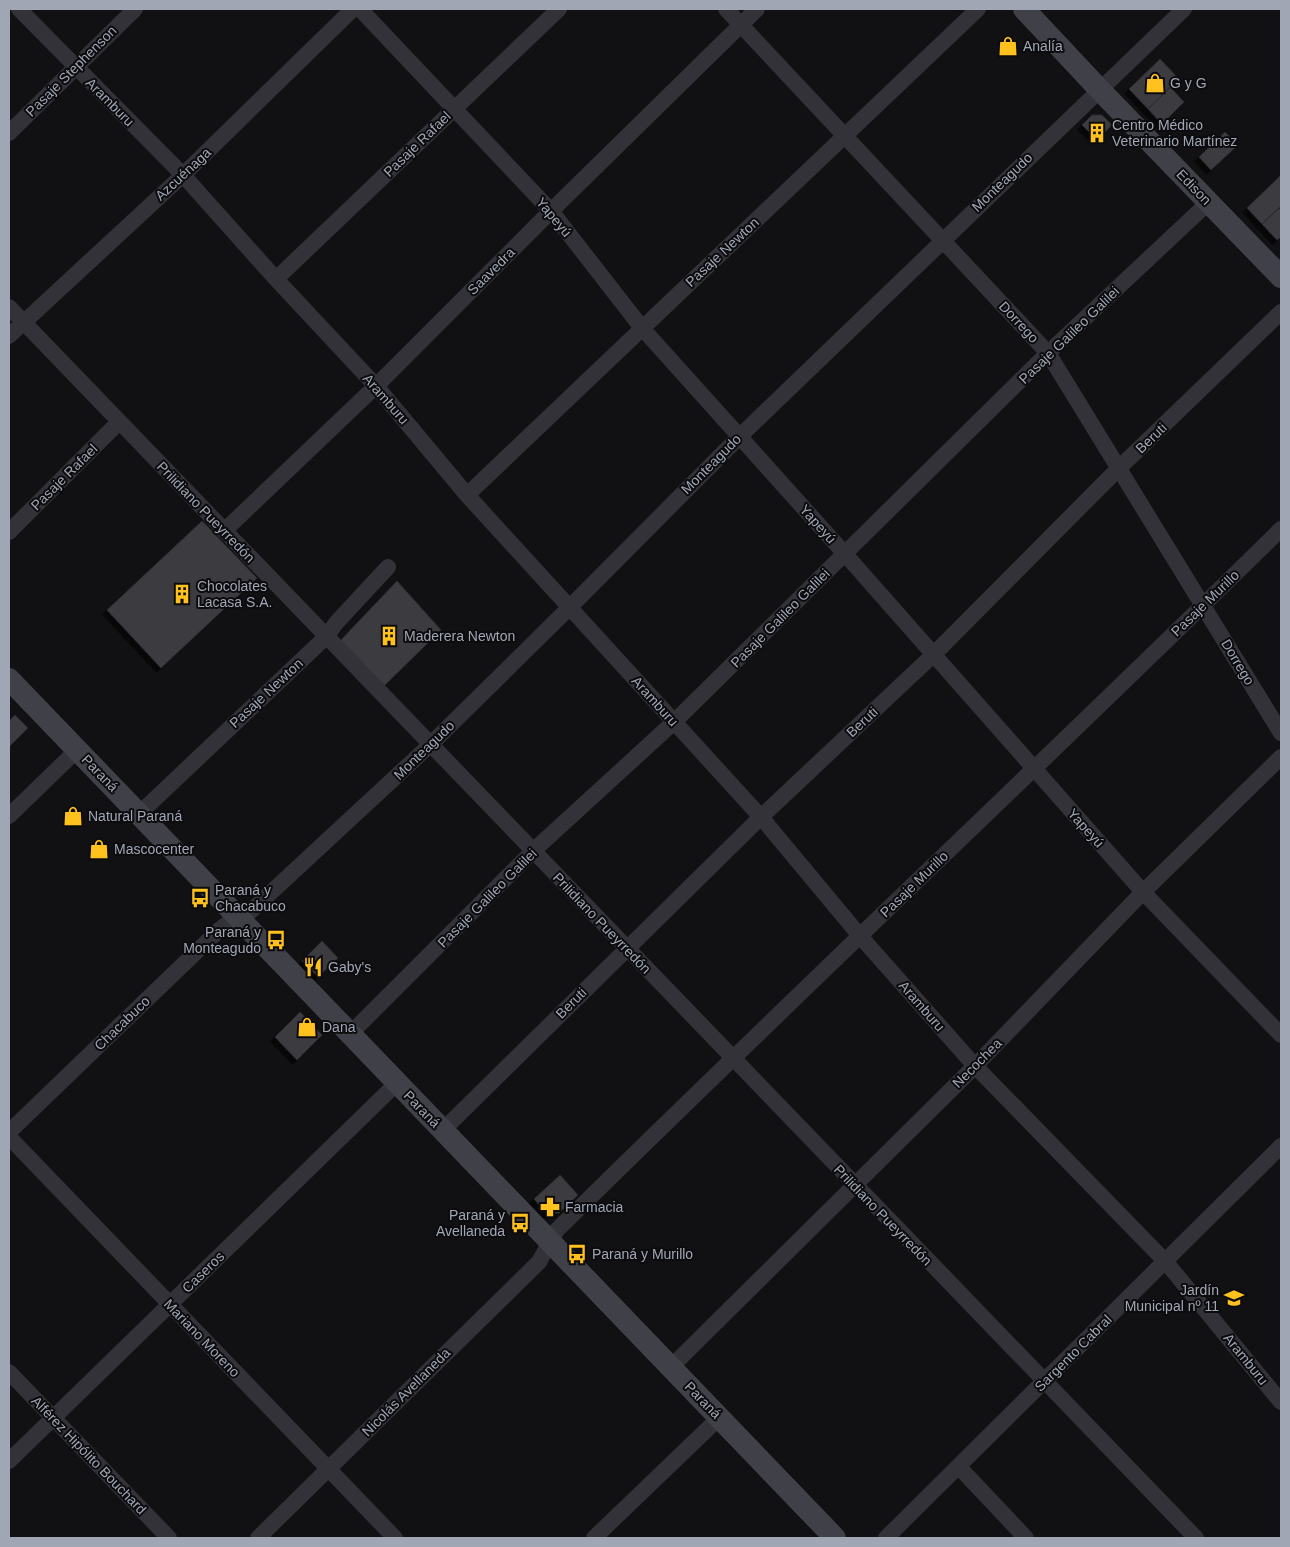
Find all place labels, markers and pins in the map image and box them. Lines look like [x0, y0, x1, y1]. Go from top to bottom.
shop icon: Analía [997, 35, 1019, 57]
place label: Analía [1023, 38, 1063, 54]
shop icon: G y G [1144, 72, 1166, 94]
place label: G y G [1170, 75, 1207, 91]
place label: Centro Médico Veterinario Martínez [1112, 117, 1237, 149]
building icon: Centro Médico Veterinario Martínez [1086, 122, 1108, 144]
place label: Chocolates Lacasa S.A. [197, 578, 273, 610]
building icon: Chocolates Lacasa S.A. [171, 583, 193, 605]
building icon: Maderera Newton [378, 625, 400, 647]
place label: Maderera Newton [404, 628, 515, 644]
shop icon: Natural Paraná [62, 805, 84, 827]
place label: Natural Paraná [88, 808, 182, 824]
shop icon: Mascocenter [88, 838, 110, 860]
place label: Mascocenter [114, 841, 194, 857]
place label: Paraná y Chacabuco [215, 882, 286, 914]
bus stop icon: Paraná y Chacabuco [189, 887, 211, 909]
place label: Paraná y Monteagudo [183, 924, 261, 956]
bus stop icon: Paraná y Monteagudo [265, 929, 287, 951]
restaurant icon: Gaby's [302, 956, 324, 978]
place label: Gaby's [328, 959, 371, 975]
shop icon: Dana [296, 1016, 318, 1038]
place label: Dana [322, 1019, 356, 1035]
pharmacy icon: Farmacia [539, 1196, 561, 1218]
place label: Farmacia [565, 1199, 624, 1215]
place label: Paraná y Avellaneda [436, 1207, 505, 1239]
bus stop icon: Paraná y Avellaneda [509, 1212, 531, 1234]
bus stop icon: Paraná y Murillo [566, 1243, 588, 1265]
place label: Paraná y Murillo [592, 1246, 693, 1262]
place label: Jardín Municipal nº 11 [1125, 1282, 1219, 1314]
school or university icon: Jardín Municipal nº 11 [1223, 1287, 1245, 1309]

